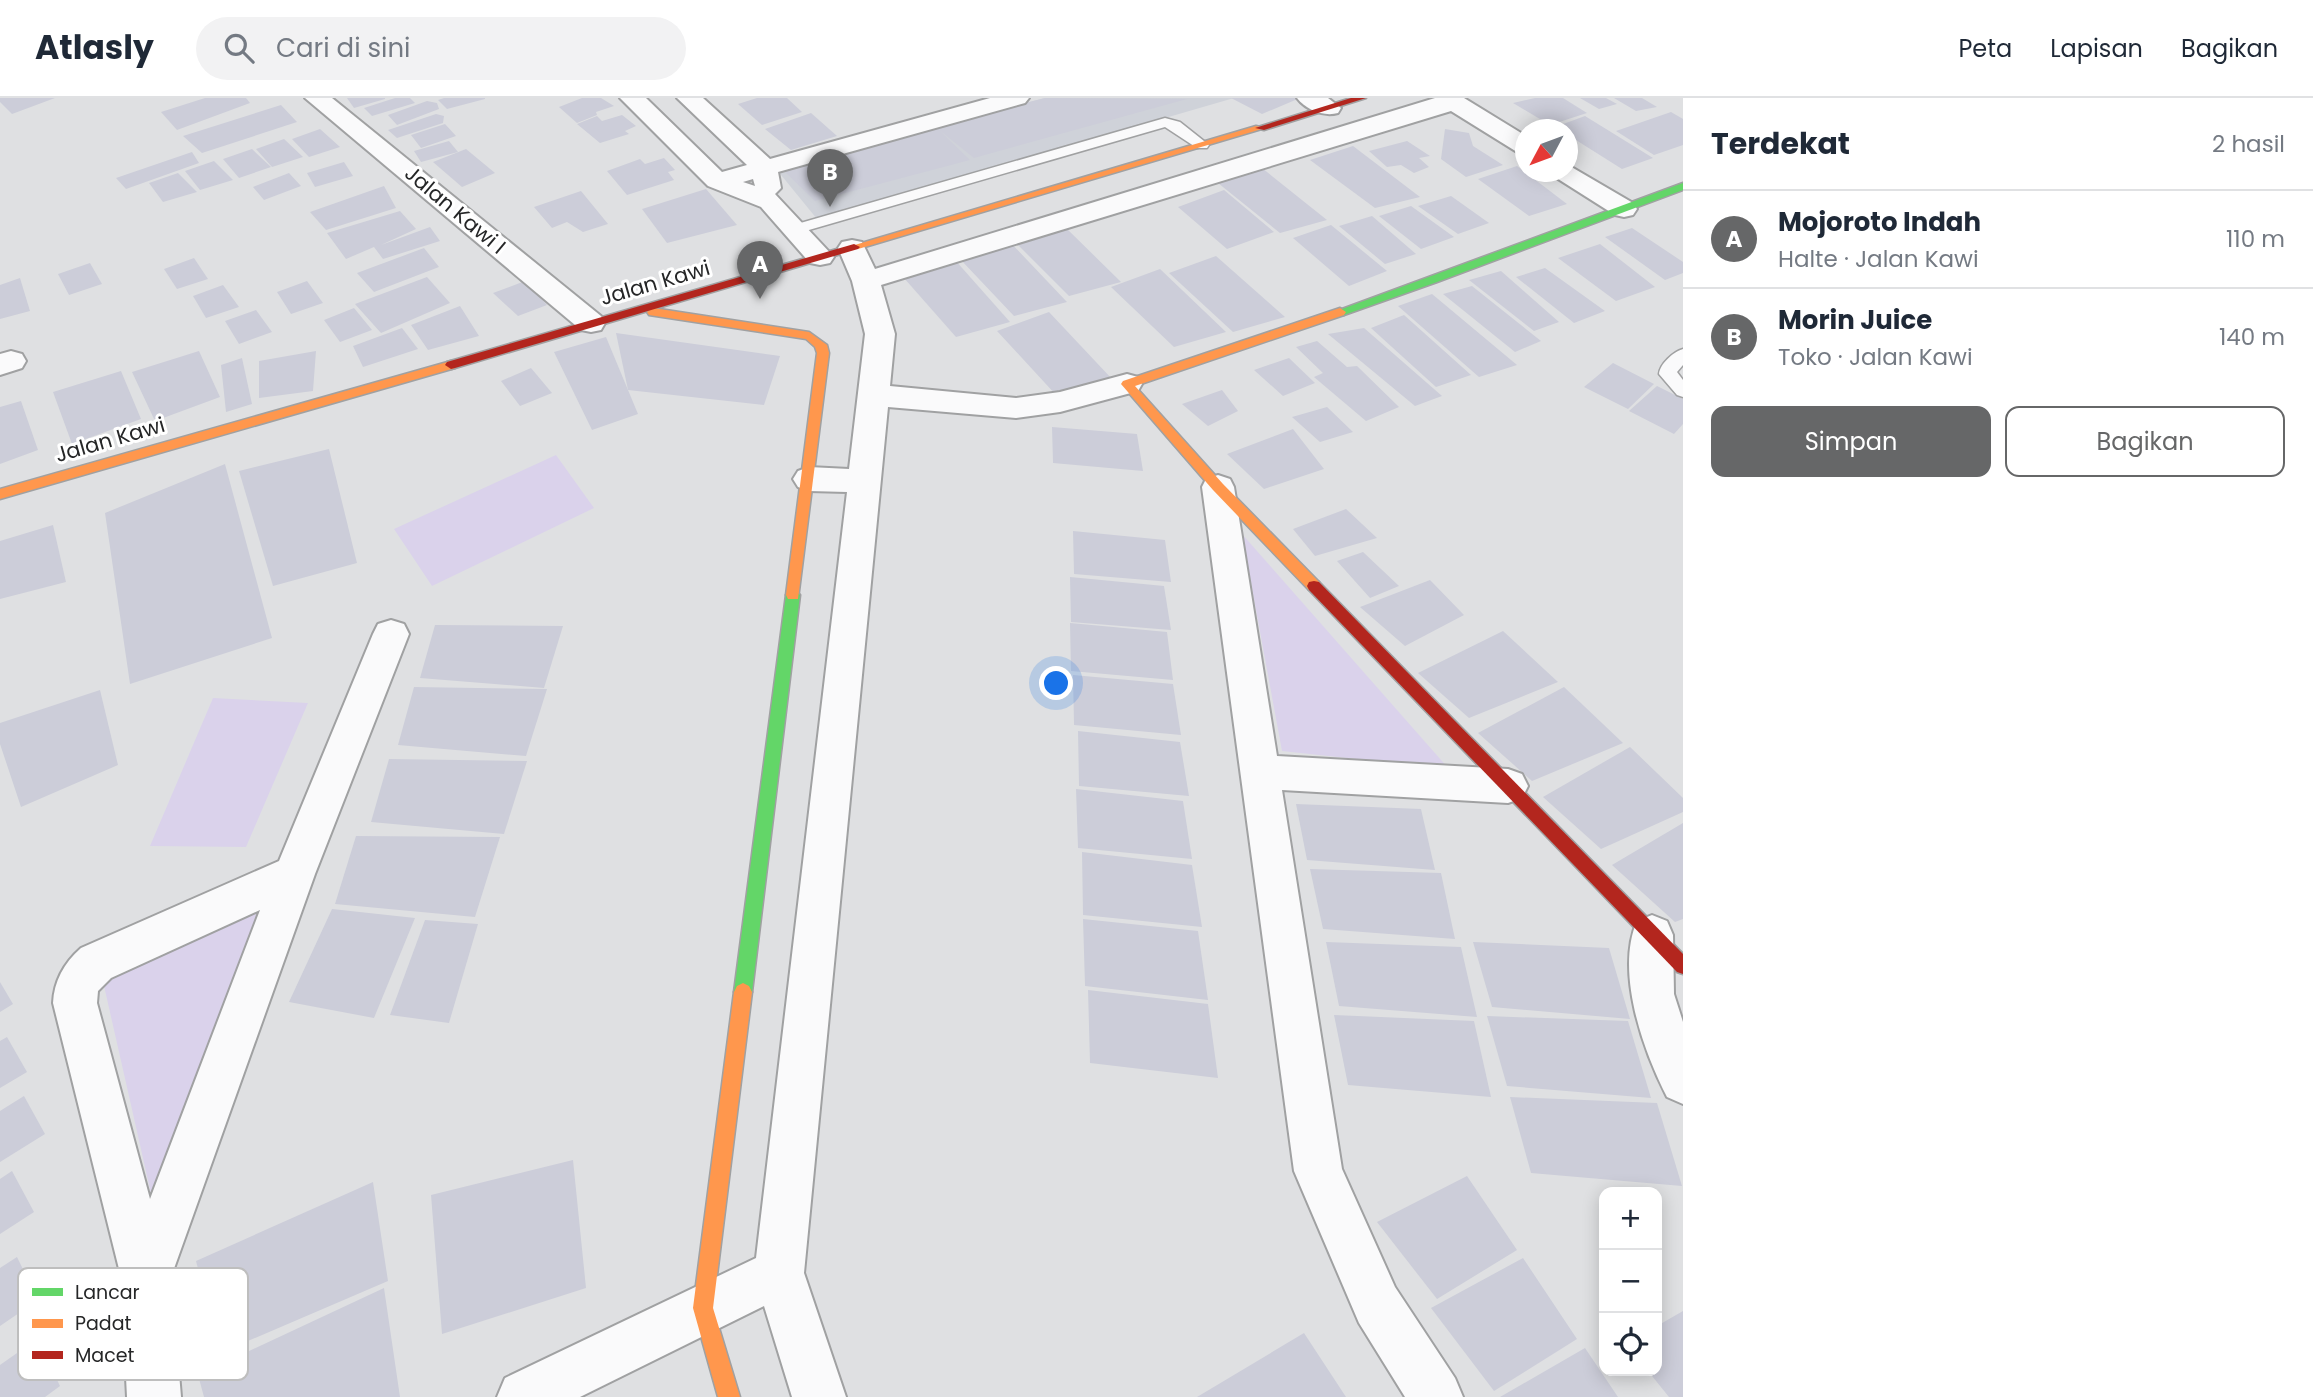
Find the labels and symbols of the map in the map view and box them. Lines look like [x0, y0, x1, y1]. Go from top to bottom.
north arrow [1515, 119, 1578, 182]
pin: B [807, 149, 853, 207]
street label: Jalan Kawi I [399, 159, 512, 260]
pin: A [737, 241, 783, 299]
street label: Jalan Kawi [597, 253, 713, 312]
street label: Jalan Kawi [52, 410, 168, 469]
your location [1039, 666, 1073, 700]
legend [18, 1268, 248, 1380]
text: Lancar [75, 1279, 140, 1306]
text: Padat [75, 1310, 132, 1337]
text: Macet [75, 1342, 135, 1369]

